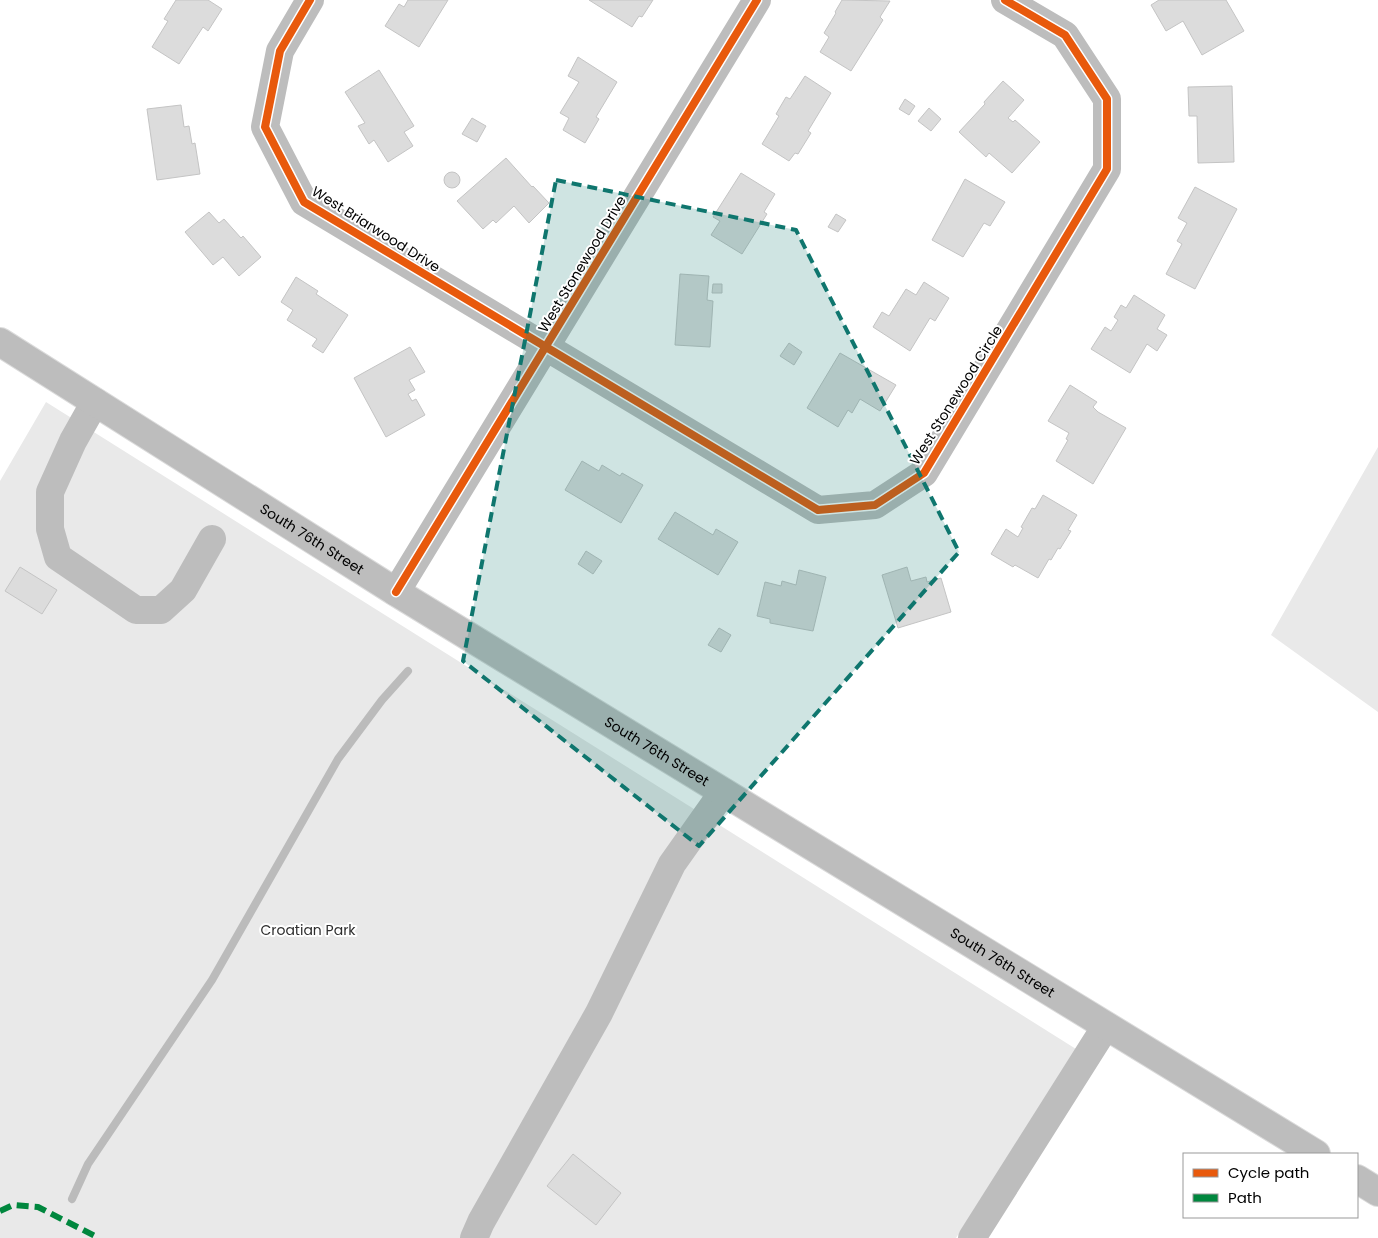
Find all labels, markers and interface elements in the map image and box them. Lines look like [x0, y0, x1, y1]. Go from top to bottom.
street label: West Briarwood Drive [308, 181, 444, 277]
street label: West Stonewood Drive [533, 192, 631, 336]
street label: West Stonewood Circle [905, 321, 1007, 469]
street label: South 76th Street [256, 499, 368, 579]
street label: South 76th Street [601, 712, 713, 791]
park label: Croatian Park [260, 920, 356, 940]
street label: South 76th Street [946, 923, 1059, 1002]
legend [1183, 1153, 1358, 1218]
text: Cycle path [1228, 1162, 1309, 1183]
text: Path [1228, 1187, 1262, 1208]

